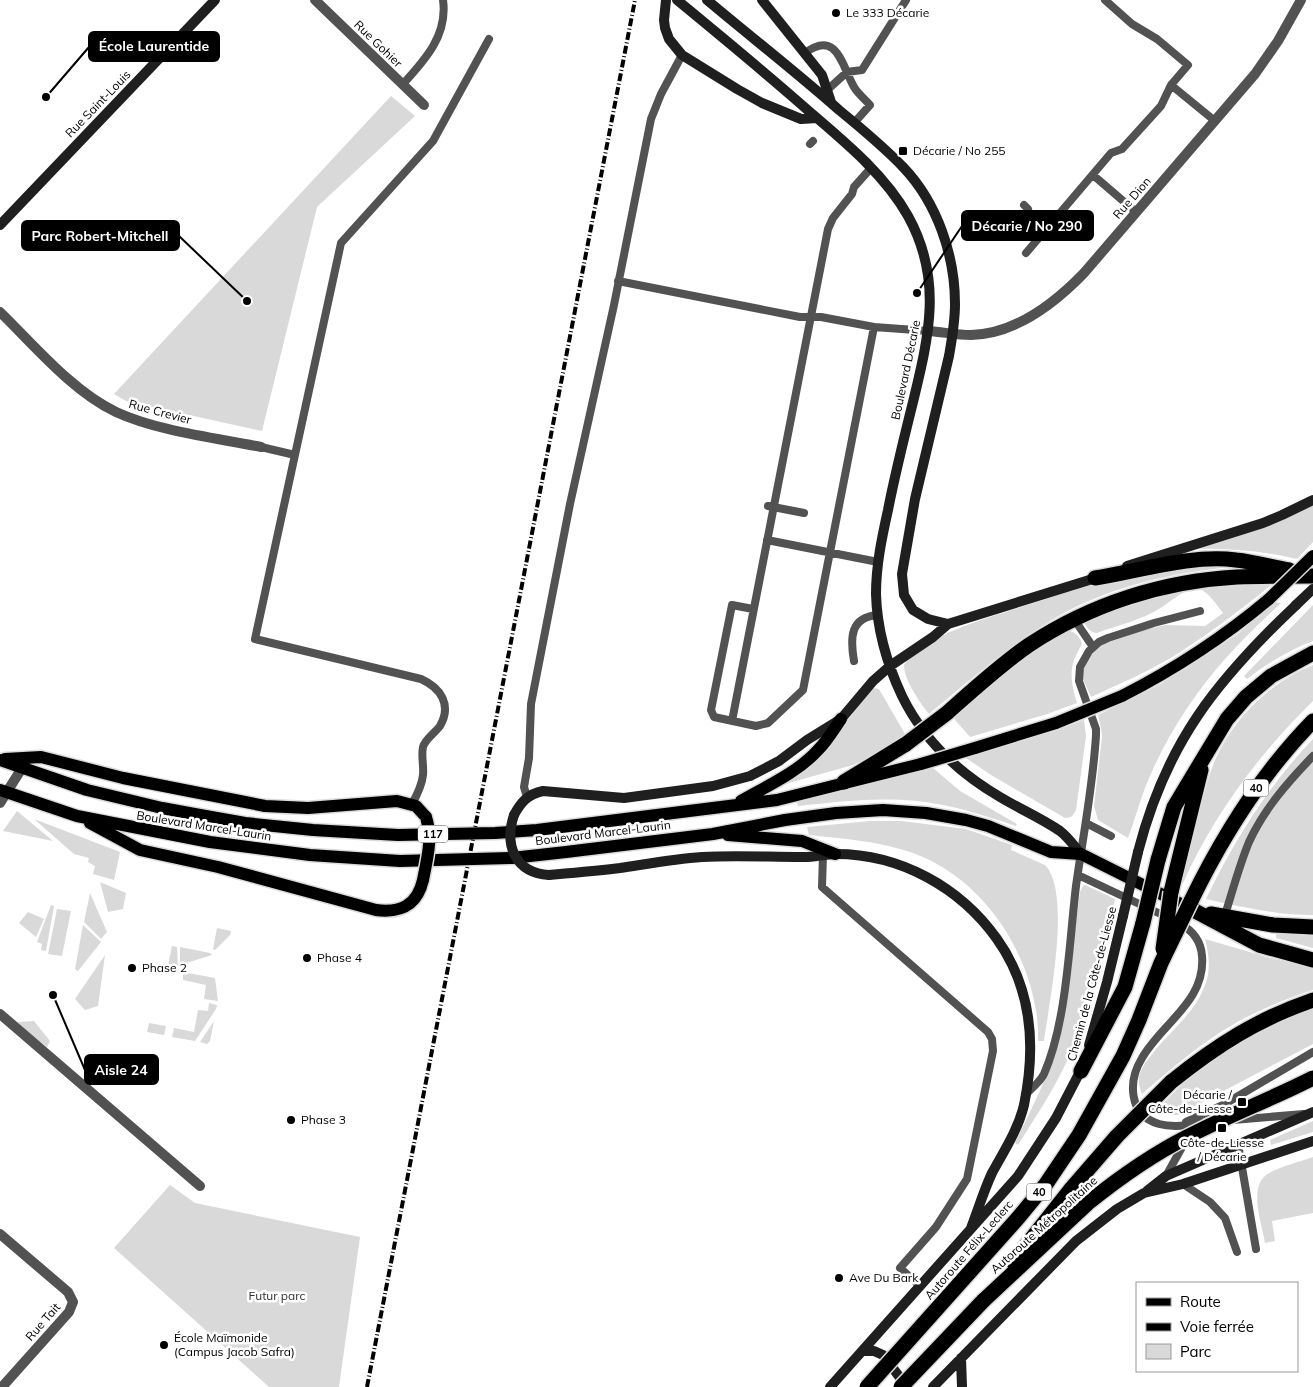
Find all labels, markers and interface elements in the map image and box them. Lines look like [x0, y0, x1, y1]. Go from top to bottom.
place label: Le 333 Décarie [846, 5, 929, 20]
marker: Le 333 Décarie [830, 7, 842, 19]
street label: Rue Gohier [351, 17, 406, 71]
callout: École Laurentide [89, 32, 219, 61]
text: École Laurentide [99, 37, 209, 55]
street label: Rue Saint-Louis [62, 67, 134, 140]
place label: Décarie / No 255 [913, 143, 1006, 158]
marker: Décarie / No 255 [897, 145, 909, 157]
street label: Rue Dion [1109, 174, 1154, 222]
callout: Décarie / No 290 [962, 211, 1093, 240]
text: Décarie / No 290 [972, 217, 1082, 235]
callout: Parc Robert-Mitchell [22, 221, 179, 250]
text: Parc Robert-Mitchell [31, 227, 169, 245]
street label: Boulevard Décarie [888, 319, 923, 421]
street label: Rue Crevier [127, 396, 194, 427]
road number: 40 [1244, 780, 1268, 796]
street label: Boulevard Marcel-Laurin [136, 807, 273, 844]
street label: Boulevard Marcel-Laurin [534, 817, 672, 848]
road number: 117 [418, 826, 448, 842]
street label: Chemin de la Côte-de-Liesse [1064, 905, 1119, 1063]
place label: Phase 4 [317, 950, 362, 965]
marker: Phase 4 [301, 952, 313, 964]
place label: Phase 2 [142, 960, 187, 975]
marker: Phase 2 [126, 962, 138, 974]
callout: Aisle 24 [85, 1055, 158, 1084]
text: Aisle 24 [94, 1061, 148, 1079]
place label: Décarie / Côte-de-Liesse [1148, 1087, 1233, 1116]
marker: Décarie / Côte-de-Liesse [1236, 1096, 1248, 1108]
place label: Phase 3 [301, 1112, 346, 1127]
marker: Phase 3 [285, 1114, 297, 1126]
marker: Côte-de-Liesse / Décarie [1216, 1122, 1228, 1134]
place label: Côte-de-Liesse / Décarie [1180, 1135, 1264, 1164]
street label: Autoroute Métropolitaine [987, 1173, 1100, 1276]
road number: 40 [1026, 1184, 1052, 1200]
street label: Autoroute Félix-Leclerc [921, 1197, 1016, 1303]
place label: Ave Du Bark [849, 1270, 919, 1285]
marker: Ave Du Bark [833, 1272, 845, 1284]
legend [1136, 1282, 1298, 1372]
park label: Futur parc [249, 1288, 305, 1303]
text: Route [1180, 1292, 1221, 1311]
street label: Rue Tait [22, 1300, 63, 1344]
text: Voie ferrée [1180, 1317, 1254, 1336]
place label: École Maïmonide (Campus Jacob Safra) [174, 1330, 295, 1359]
marker: École Maïmonide (Campus Jacob Safra) [158, 1339, 170, 1351]
text: Parc [1180, 1342, 1211, 1361]

